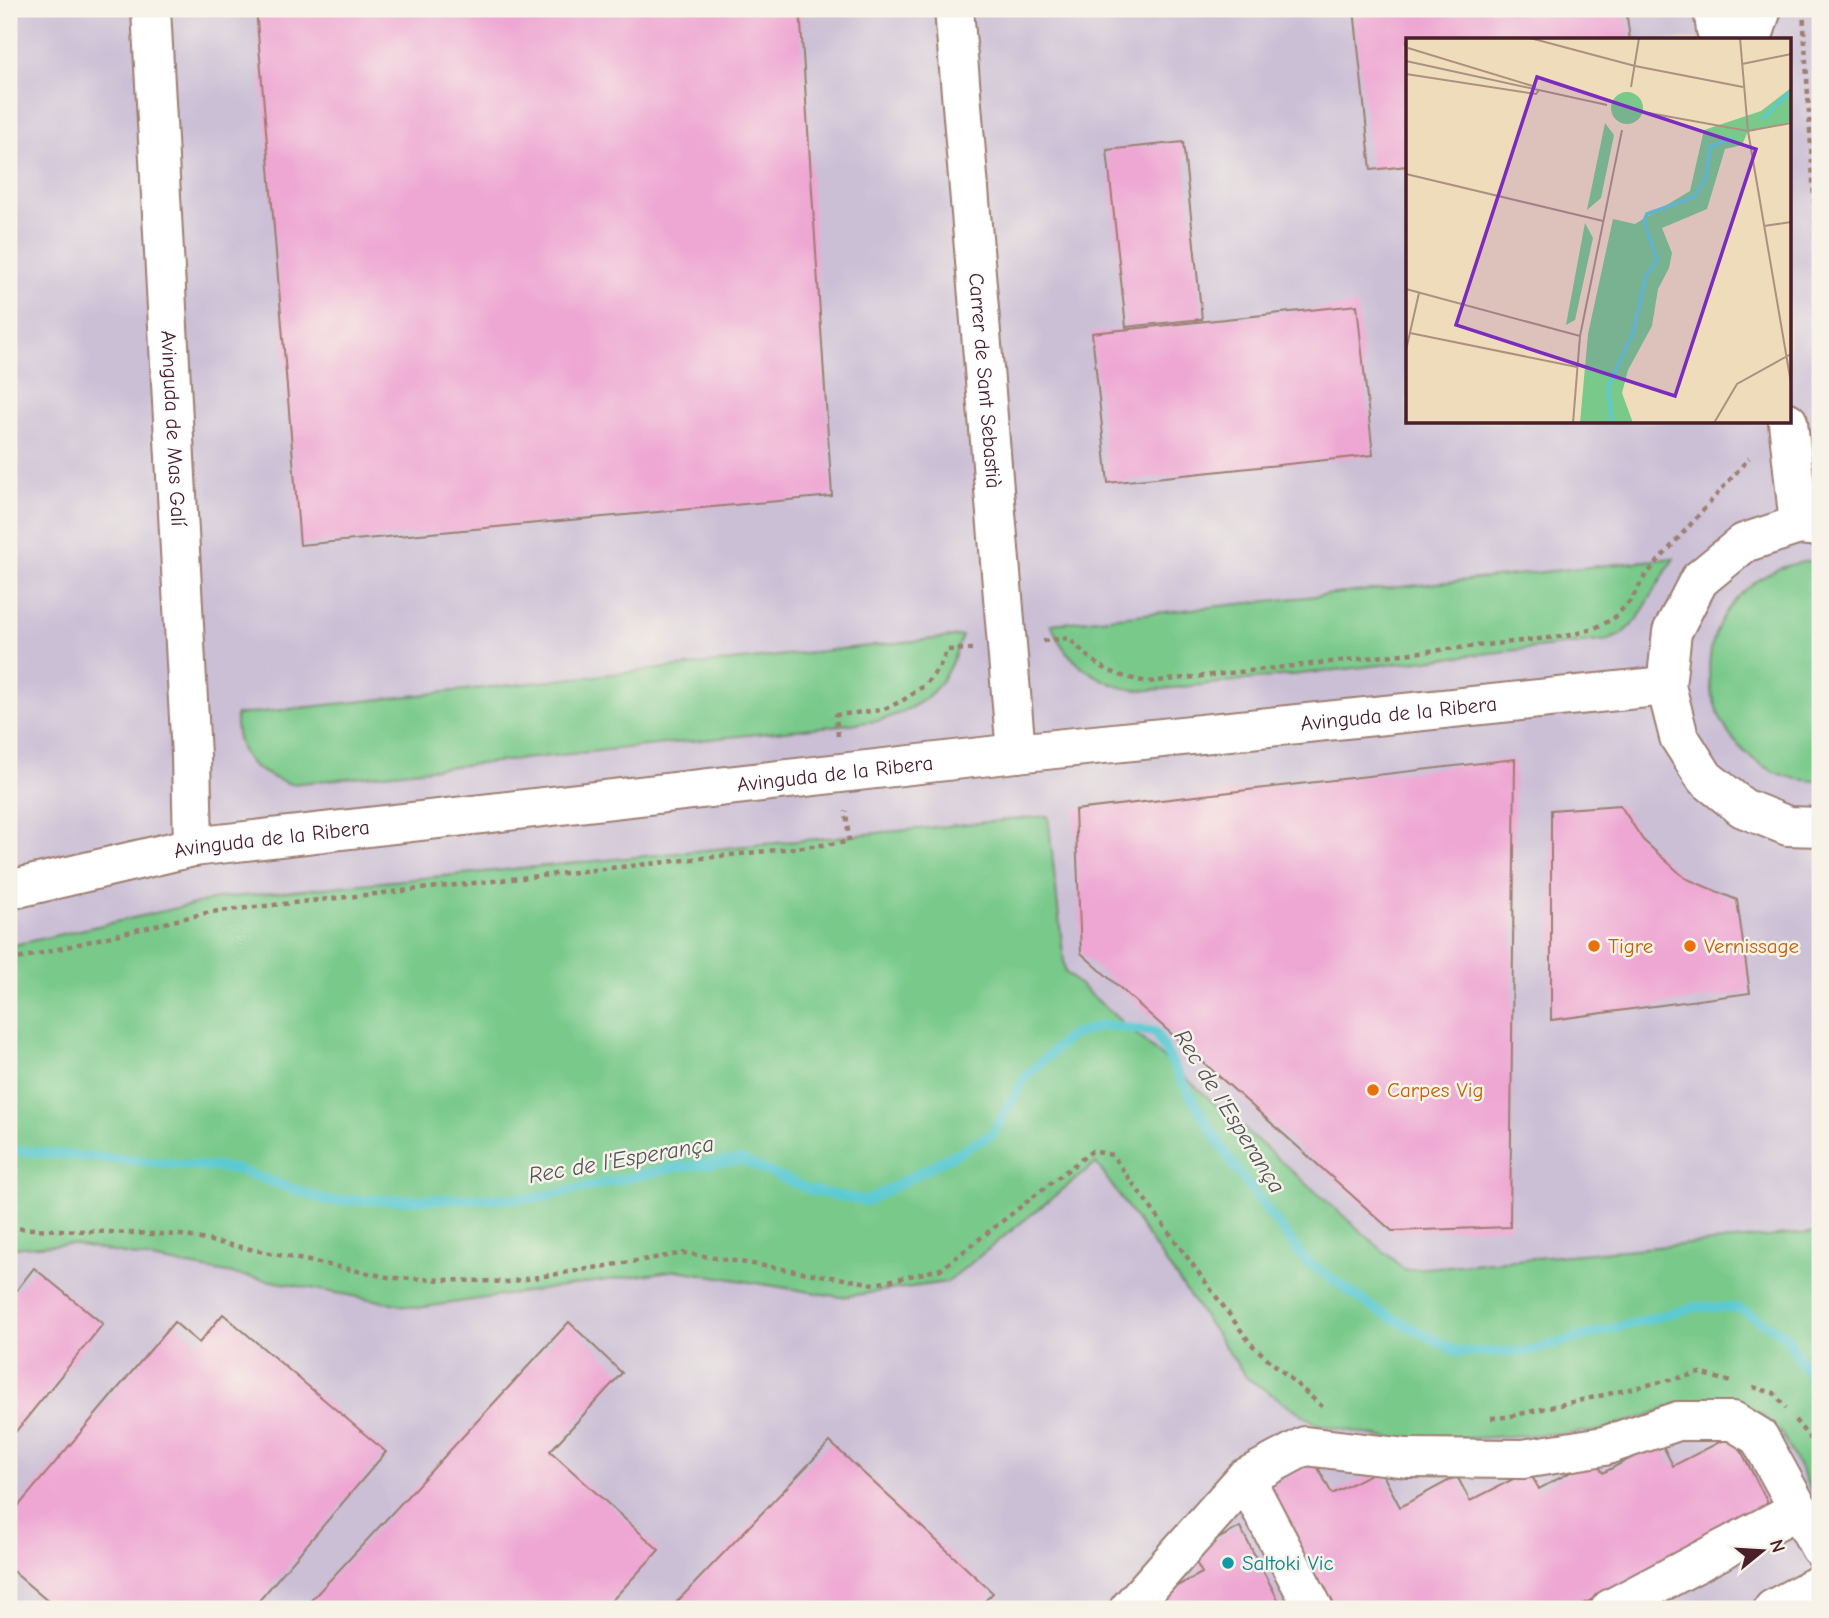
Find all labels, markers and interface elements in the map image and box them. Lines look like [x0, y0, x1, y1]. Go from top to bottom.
inset map [1406, 38, 1790, 424]
street label: Carrer de Sant Sebastià [964, 272, 1006, 489]
street label: Avinguda de Mas Galí [156, 330, 191, 527]
street label: Avinguda de la Ribera [1299, 692, 1498, 736]
street label: Avinguda de la Ribera [735, 751, 934, 797]
street label: Avinguda de la Ribera [171, 815, 371, 863]
place label: Tigre [1608, 934, 1653, 958]
place label: Vernissage [1704, 934, 1799, 958]
marker: Tigre [1586, 938, 1602, 954]
marker: Vernissage [1682, 938, 1698, 954]
water label: Rec de l'Esperança [1168, 1024, 1291, 1198]
place label: Carpes Vig [1387, 1078, 1484, 1102]
marker: Carpes Vig [1365, 1082, 1381, 1098]
water label: Rec de l'Esperança [526, 1130, 716, 1189]
north arrow [1728, 1516, 1798, 1586]
text: N [1765, 1537, 1790, 1555]
place label: Saltoki Vic [1242, 1551, 1334, 1575]
marker: Saltoki Vic [1220, 1555, 1236, 1571]

